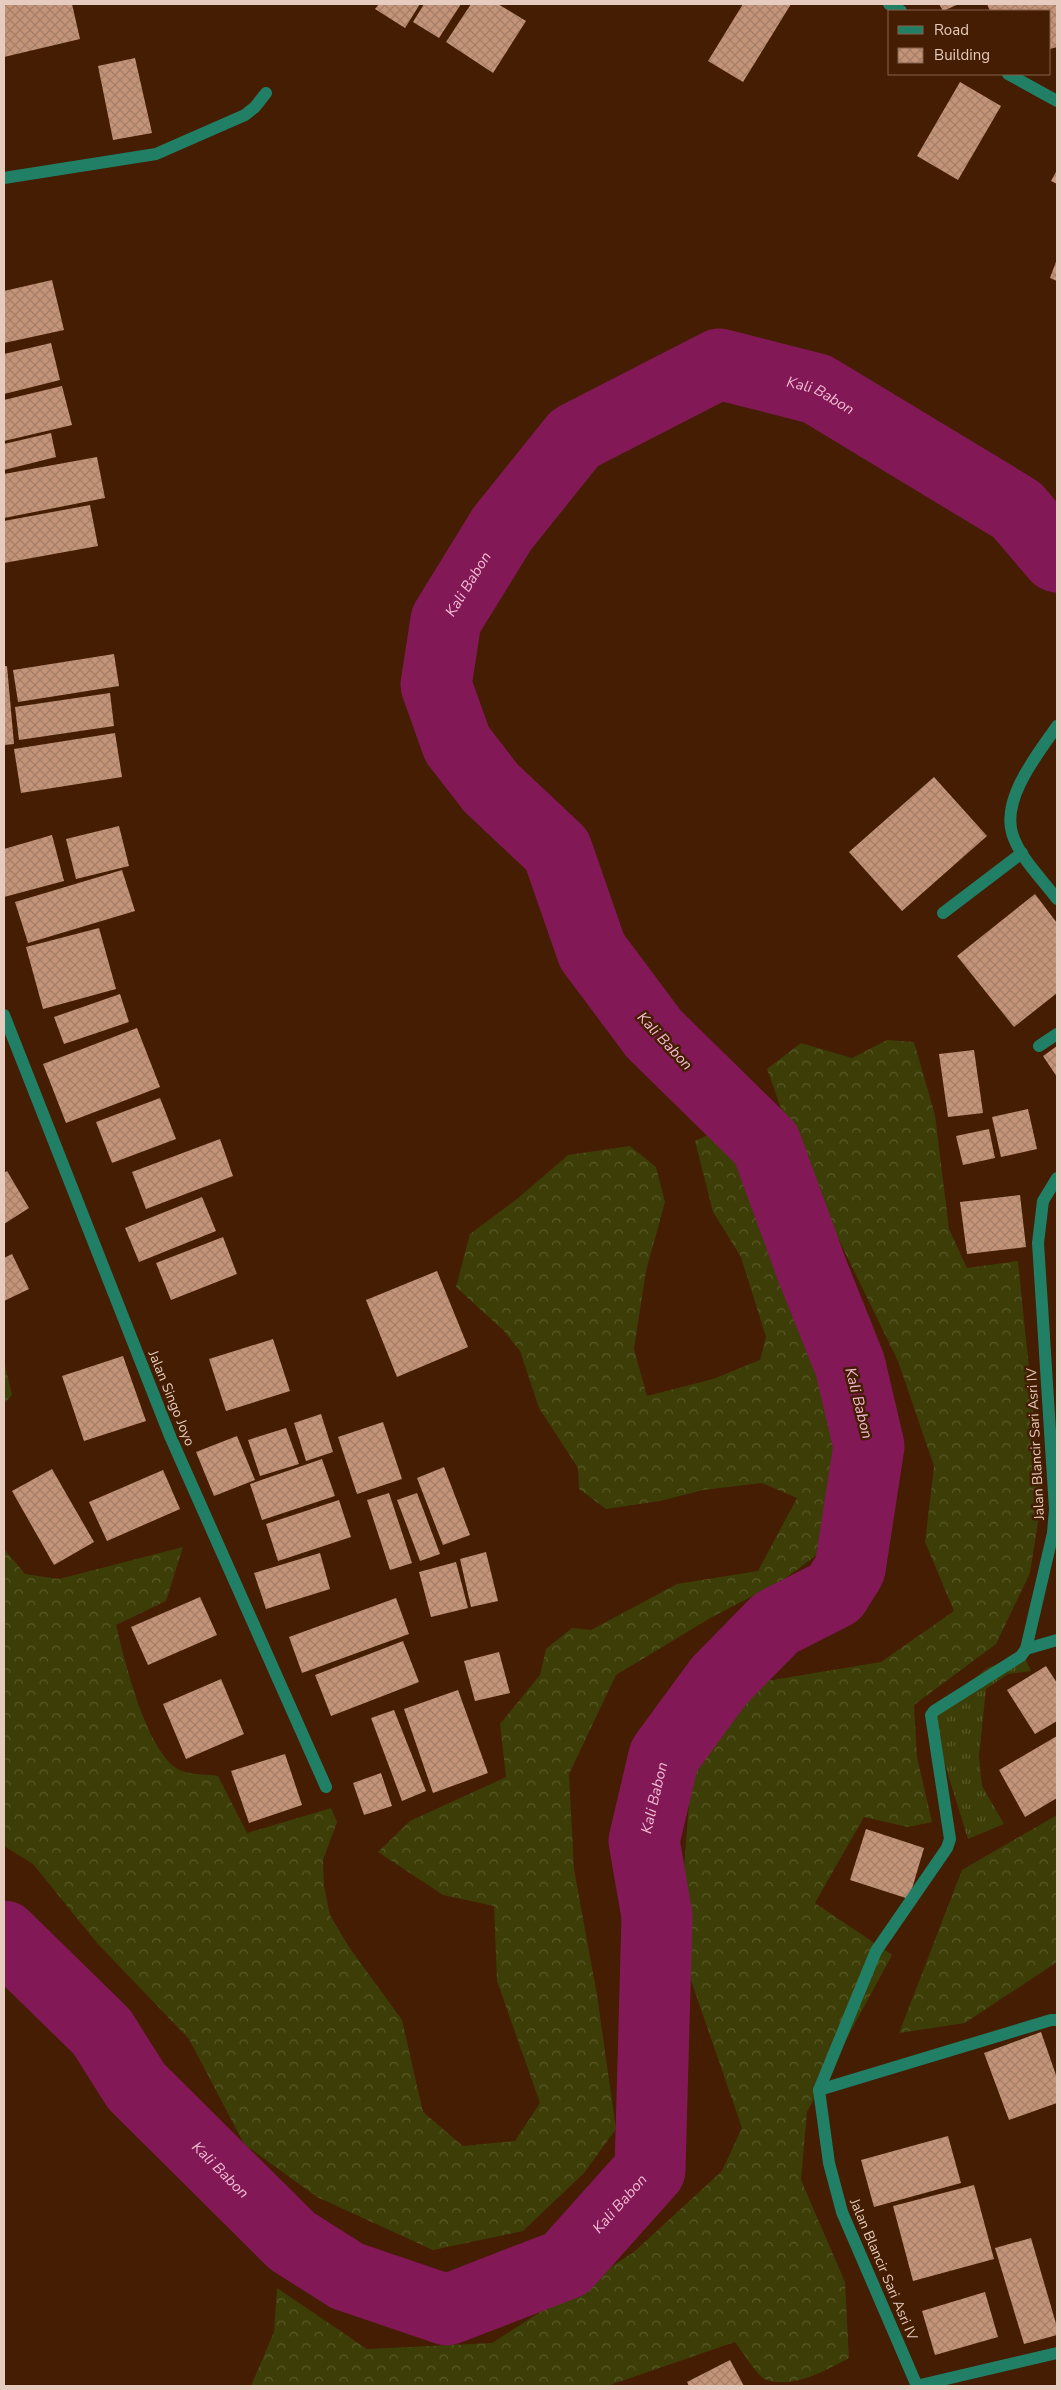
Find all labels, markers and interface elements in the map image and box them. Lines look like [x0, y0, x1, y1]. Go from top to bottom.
legend [888, 10, 1051, 75]
text: Road [934, 20, 969, 40]
text: Building [934, 45, 990, 65]
water label: Kali Babon [785, 372, 858, 419]
water label: Kali Babon [440, 548, 496, 620]
water label: Kali Babon [633, 1008, 697, 1074]
street label: Jalan Singo Joyo [143, 1347, 199, 1449]
water label: Kali Babon [840, 1365, 878, 1441]
street label: Jalan Blancir Sari Asri IV [1022, 1367, 1049, 1521]
water label: Kali Babon [636, 1760, 672, 1836]
water label: Kali Babon [188, 2137, 253, 2203]
water label: Kali Babon [588, 2170, 652, 2238]
street label: Jalan Blancir Sari Asri IV [845, 2195, 922, 2343]

